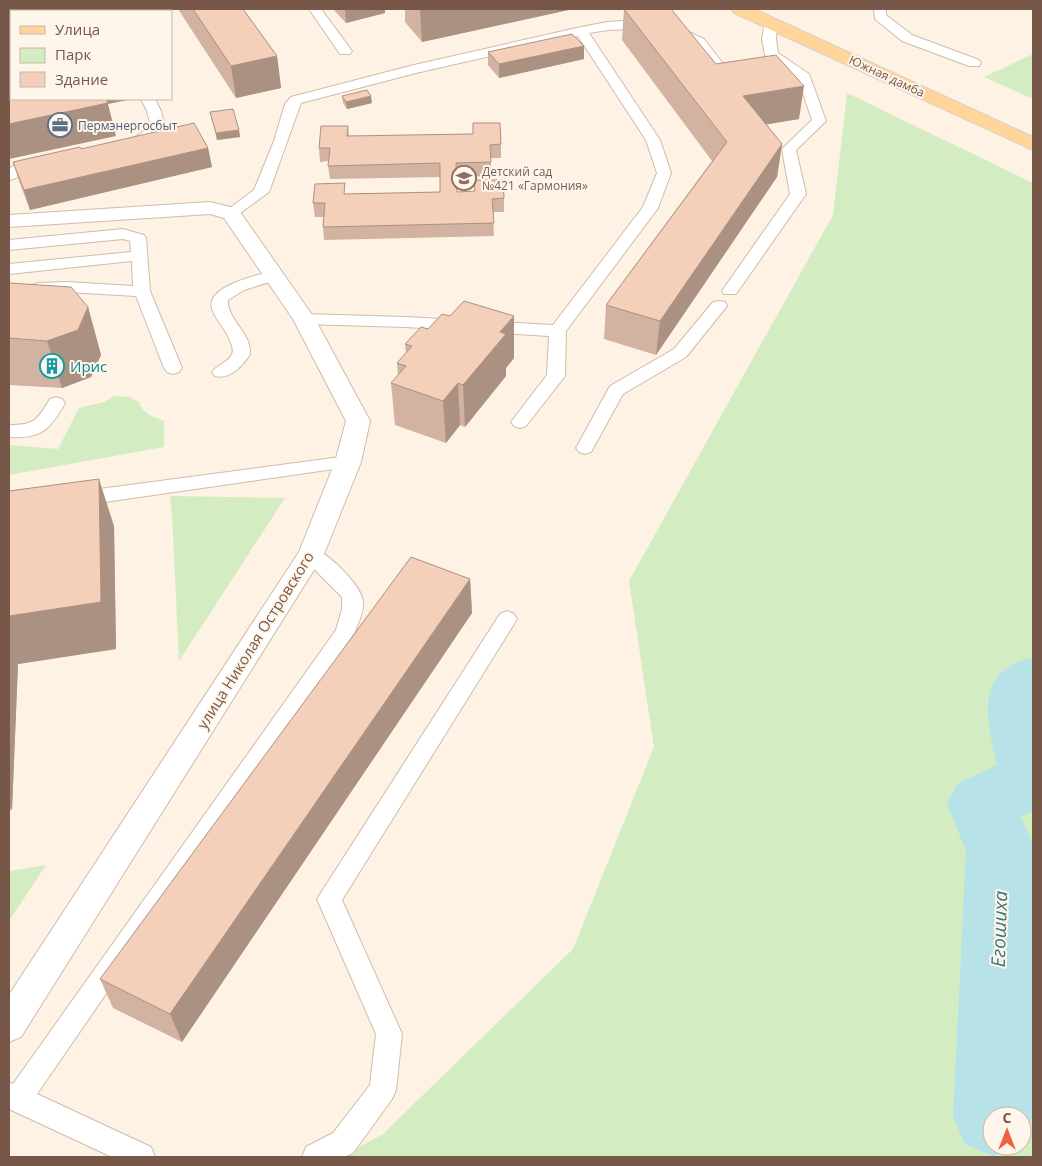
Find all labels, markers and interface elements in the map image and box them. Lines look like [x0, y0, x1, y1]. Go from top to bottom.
legend [10, 10, 172, 100]
text: Улица [55, 19, 100, 39]
text: Парк [55, 44, 91, 64]
street label: Южная дамба [846, 51, 928, 101]
text: Здание [55, 69, 108, 89]
office icon: Пермэнергосбыт [47, 112, 73, 138]
place label: Пермэнергосбыт [78, 117, 178, 134]
place label: Детский сад №421 «Гармония» [482, 163, 588, 194]
school or university icon: Детский сад №421 «Гармония» [451, 165, 477, 191]
building icon: Ирис [39, 353, 65, 379]
place label: Ирис [70, 356, 107, 376]
street label: улица Николая Островского [192, 547, 318, 733]
water label: Егошиха [985, 890, 1013, 968]
north arrow [982, 1106, 1032, 1156]
text: С [1003, 1108, 1012, 1127]

